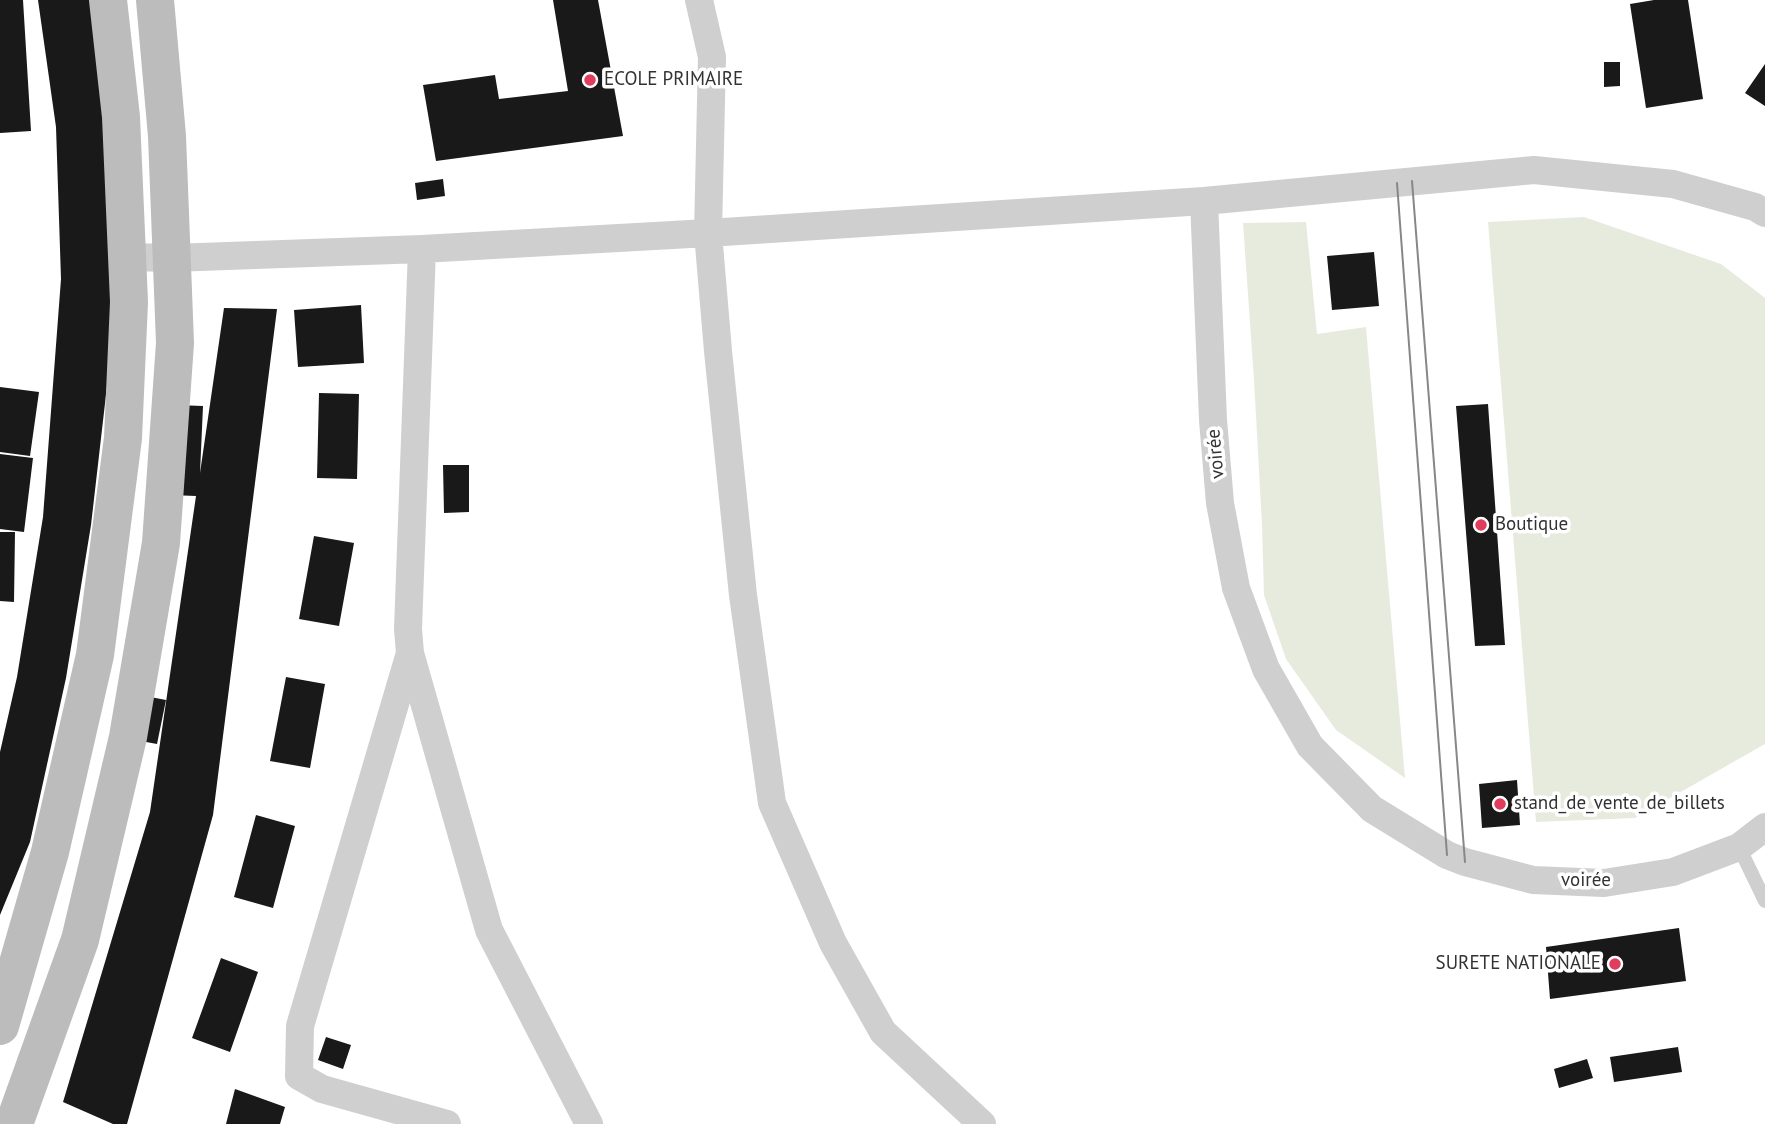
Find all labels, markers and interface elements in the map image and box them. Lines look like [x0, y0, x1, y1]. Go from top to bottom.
place label: ECOLE PRIMAIRE [604, 69, 743, 91]
marker: ECOLE PRIMAIRE [582, 72, 598, 88]
street label: voirée [1202, 428, 1230, 480]
place label: Boutique [1495, 514, 1568, 536]
marker: Boutique [1473, 517, 1489, 533]
place label: stand_de_vente_de_billets [1514, 793, 1725, 815]
marker: stand_de_vente_de_billets [1492, 796, 1508, 812]
street label: voirée [1561, 870, 1611, 892]
place label: SURETE NATIONALE [1436, 953, 1601, 975]
marker: SURETE NATIONALE [1607, 956, 1623, 972]

